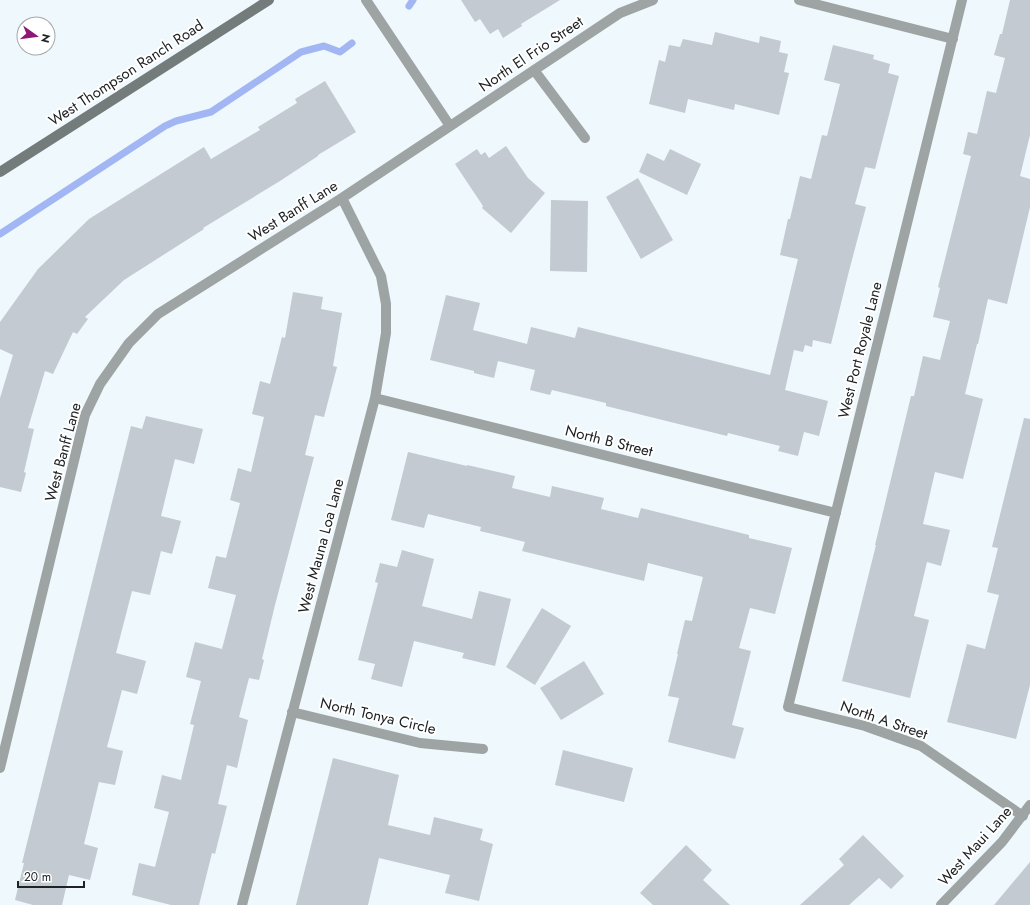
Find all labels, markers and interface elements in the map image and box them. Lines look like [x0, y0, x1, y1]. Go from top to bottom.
street label: North El Frio Street [474, 11, 588, 97]
street label: West Thompson Ranch Road [44, 15, 208, 131]
north arrow [16, 16, 56, 56]
text: N [37, 32, 55, 45]
street label: West Banff Lane [244, 175, 342, 247]
street label: West Port Royale Lane [832, 279, 888, 421]
street label: West Banff Lane [39, 400, 87, 504]
street label: North B Street [563, 419, 656, 463]
street label: West Mauna Loa Lane [292, 476, 350, 616]
street label: North Tonya Circle [318, 692, 438, 740]
street label: North A Street [837, 695, 931, 745]
street label: West Maui Lane [933, 801, 1017, 891]
scale bar [18, 863, 84, 889]
text: 20 m [24, 868, 51, 886]

